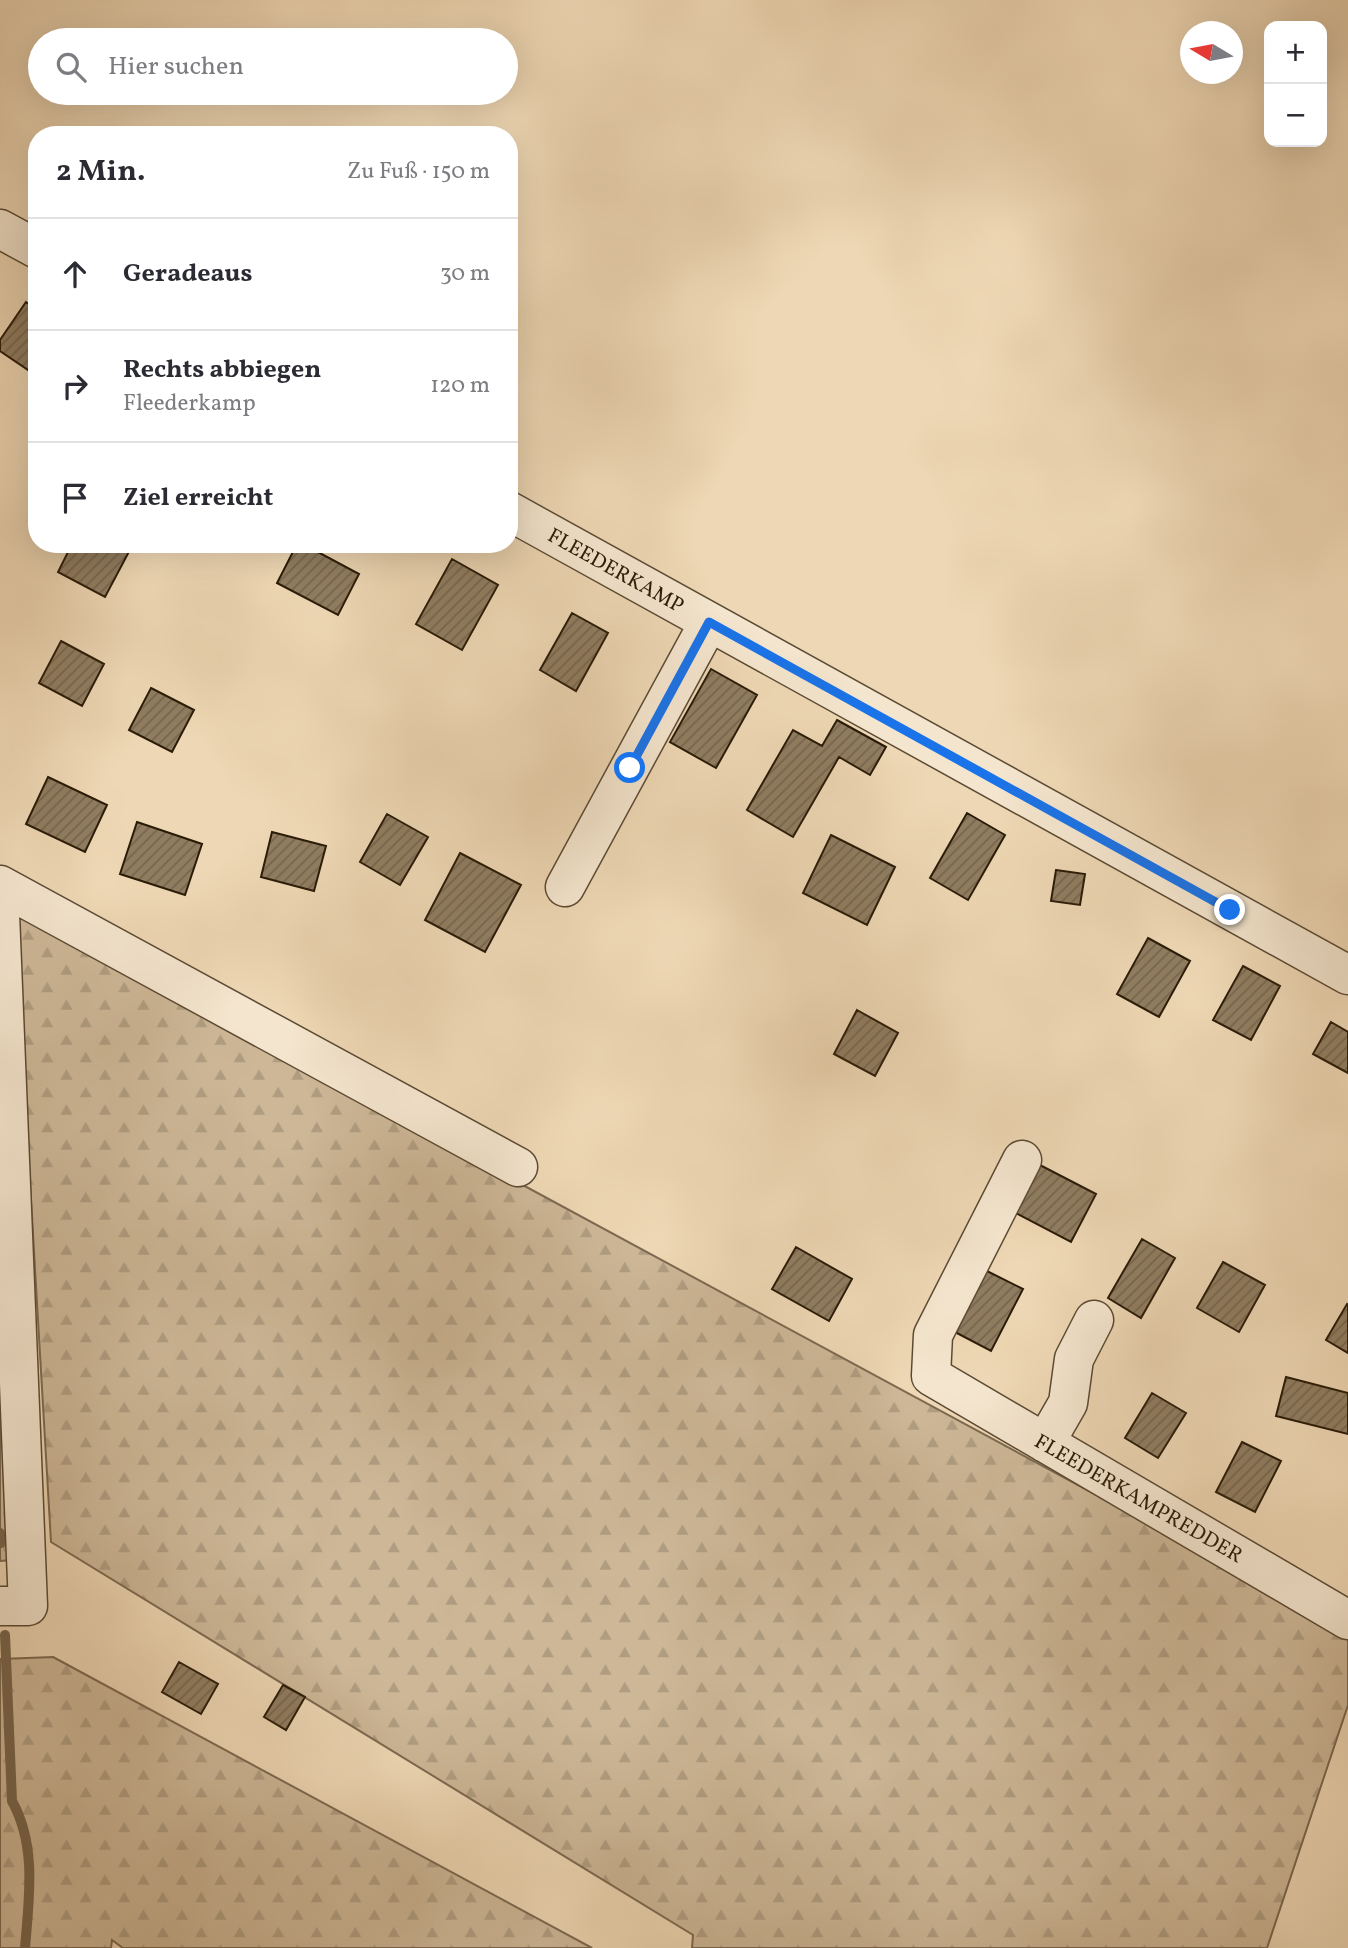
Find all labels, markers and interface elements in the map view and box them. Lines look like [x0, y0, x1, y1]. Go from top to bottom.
north arrow [1180, 21, 1243, 84]
map controls [1264, 21, 1327, 147]
button: + [1264, 21, 1327, 84]
search box [28, 28, 518, 105]
icon: search [52, 48, 90, 86]
text: Hier suchen [108, 49, 244, 85]
button: − [1264, 84, 1327, 147]
text: 2 Min. [56, 151, 145, 193]
text: Zu Fuß · 150 m [347, 156, 490, 188]
icon: ahead [56, 255, 94, 293]
text: Geradeaus [123, 256, 252, 292]
text: 30 m [440, 258, 490, 290]
text: Rechts abbiegen [123, 352, 321, 388]
icon: right [56, 367, 94, 405]
text: 120 m [430, 370, 490, 402]
text: Fleederkamp [123, 388, 256, 420]
icon: arrive [56, 479, 94, 517]
text: Ziel erreicht [123, 480, 273, 516]
street label: FLEEDERKAMP [542, 522, 689, 621]
route start [614, 752, 645, 783]
route end [1214, 894, 1245, 925]
street label: FLEEDERKAMPREDDER [1029, 1428, 1248, 1571]

